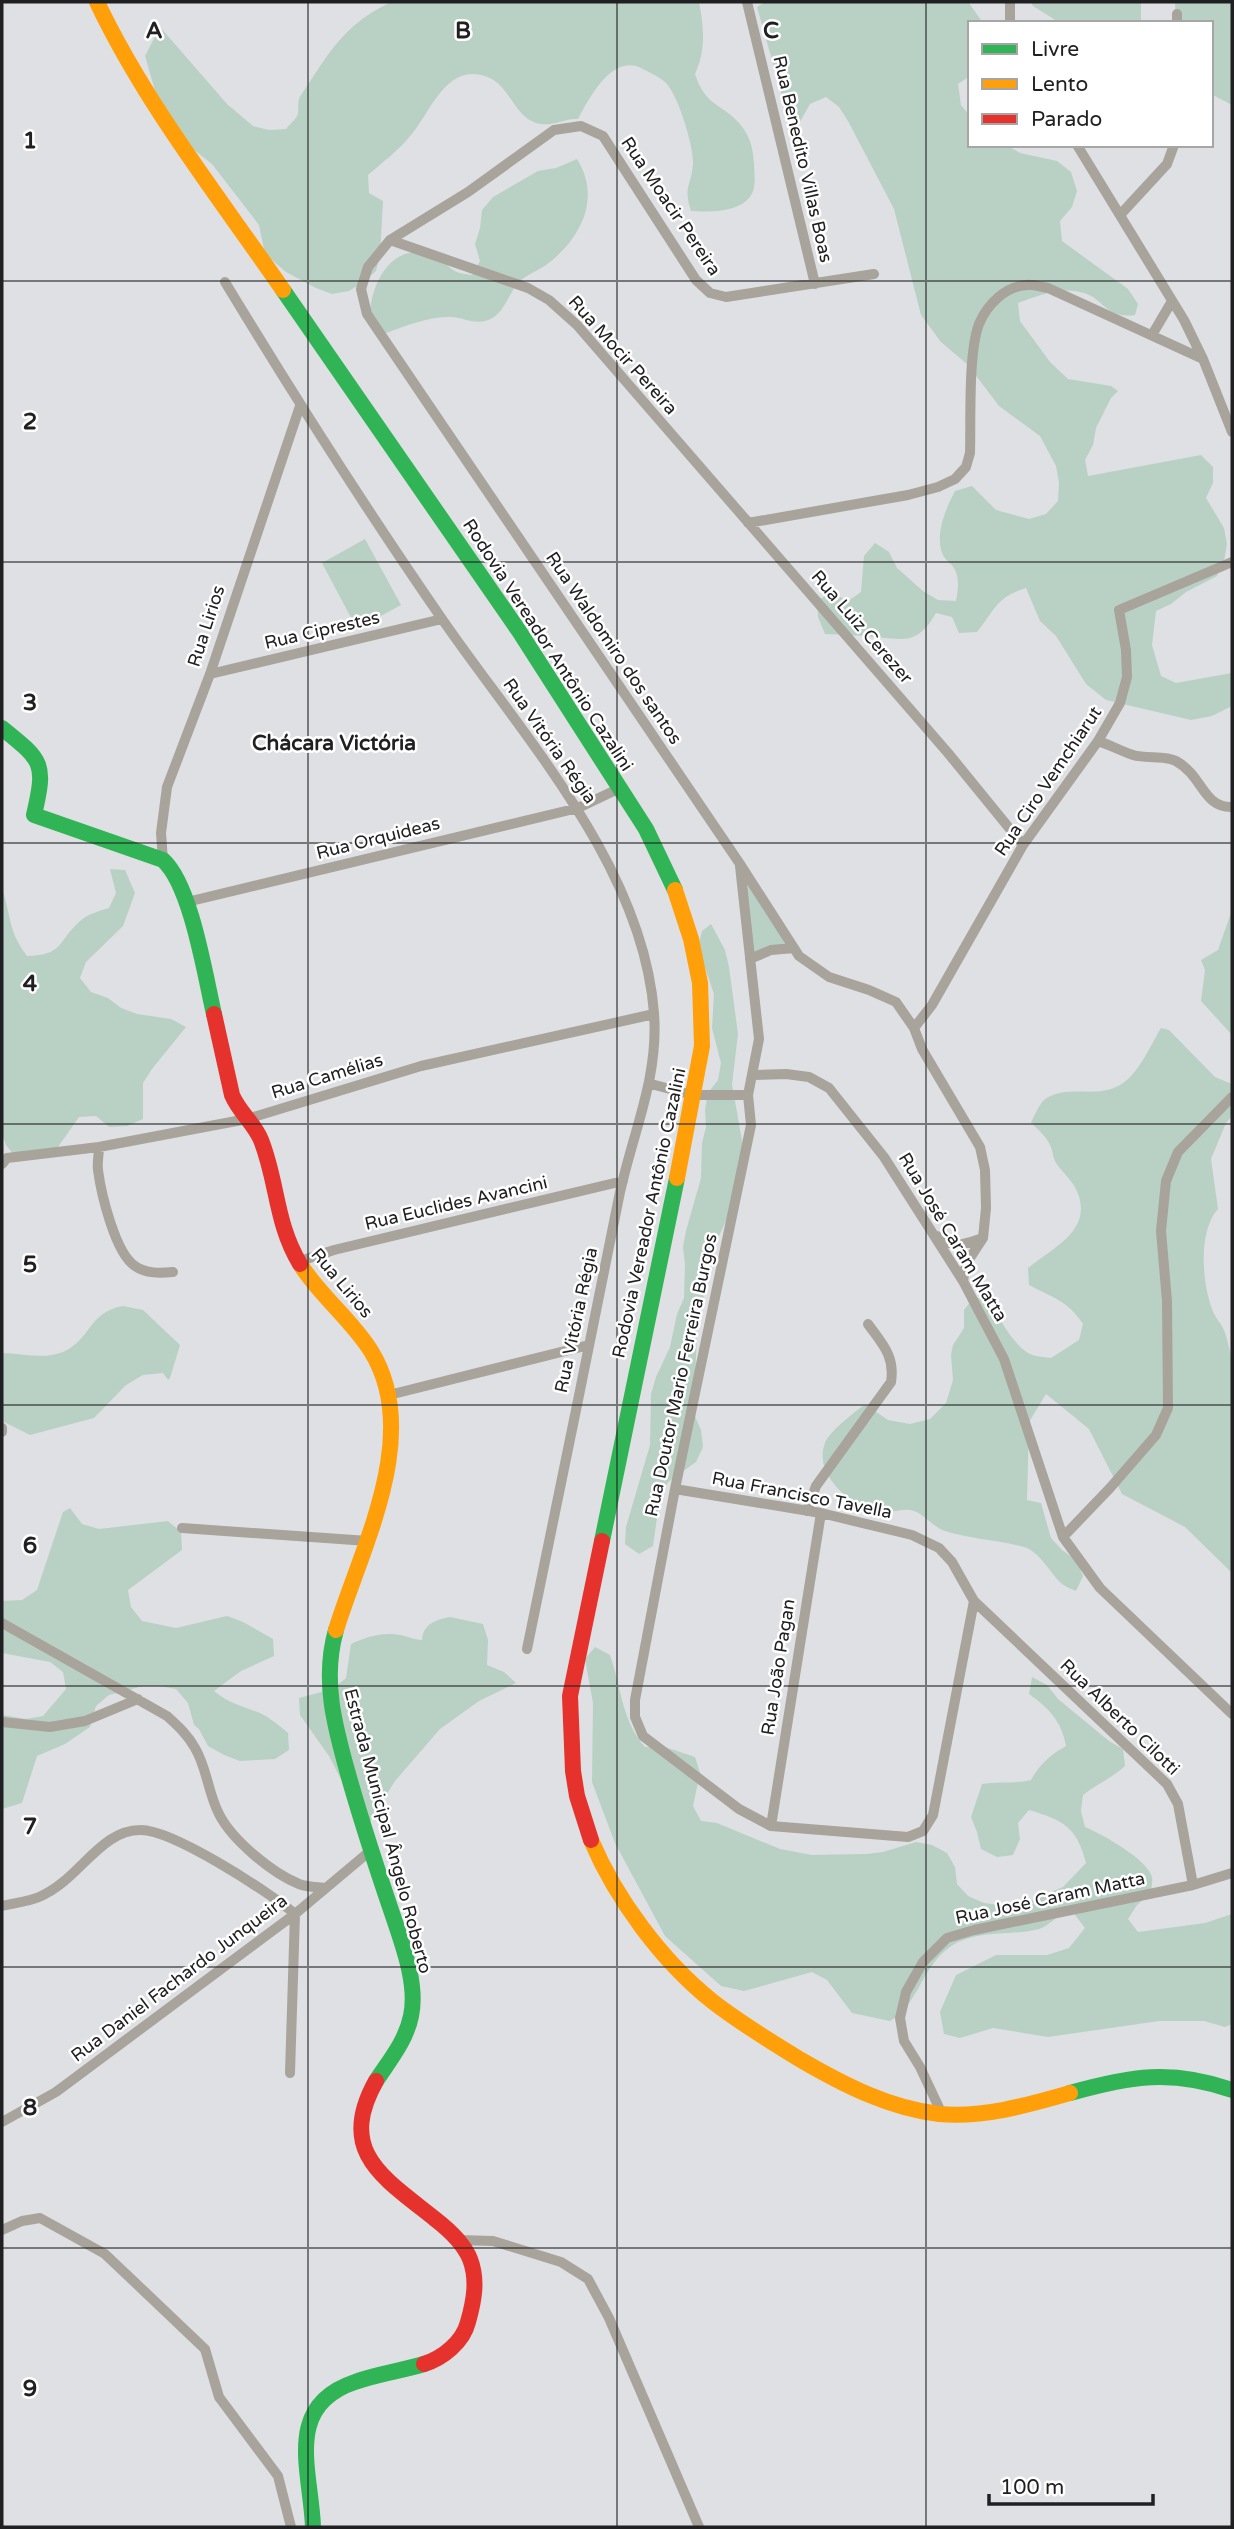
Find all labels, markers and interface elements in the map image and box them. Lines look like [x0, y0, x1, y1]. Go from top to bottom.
text: A [145, 17, 163, 45]
text: B [455, 17, 471, 45]
text: C [763, 17, 779, 45]
legend [968, 21, 1213, 147]
text: Livre [1031, 37, 1079, 62]
street label: Rua Benedito Villas Boas [768, 53, 838, 265]
text: Lento [1031, 72, 1088, 97]
text: Parado [1031, 107, 1102, 132]
text: 1 [23, 127, 37, 155]
street label: Rua Moacir Pereira [616, 132, 726, 280]
street label: Rua Mocir Pereira [564, 291, 682, 419]
text: 2 [23, 408, 37, 436]
street label: Rodovia Vereador Antônio Cazalini [458, 515, 638, 775]
street label: Rua Waldomiro dos santos [541, 547, 687, 749]
street label: Rua Luiz Cerezer [807, 566, 917, 688]
street label: Rua Lirios [182, 582, 230, 670]
street label: Rua Ciprestes [262, 606, 382, 654]
street label: Rua Vitória Régia [498, 674, 602, 808]
text: 3 [23, 689, 37, 717]
street label: Rua Ciro Vemchiarut [990, 702, 1106, 860]
district label: Chácara Victória [252, 731, 416, 756]
street label: Rua Orquideas [314, 812, 442, 864]
text: 4 [23, 970, 38, 998]
street label: Rua Camélias [268, 1049, 386, 1103]
street label: Rodovia Vereador Antônio Cazalini [607, 1066, 691, 1360]
street label: Rua José Caram Matta [894, 1148, 1012, 1326]
street label: Rua Euclides Avancini [362, 1171, 550, 1235]
street label: Rua Doutor Mario Ferreira Burgos [640, 1232, 722, 1518]
street label: Rua Lirios [306, 1244, 378, 1322]
street label: Rua Vitória Régia [550, 1245, 602, 1395]
text: 5 [23, 1251, 37, 1279]
street label: Rua Francisco Tavella [710, 1467, 894, 1523]
text: 6 [23, 1532, 37, 1560]
street label: Rua João Pagan [756, 1597, 800, 1737]
street label: Rua Alberto Cilotti [1056, 1654, 1184, 1780]
street label: Estrada Municipal Ângelo Roberto [339, 1686, 437, 1976]
text: 7 [23, 1813, 37, 1841]
street label: Rua José Caram Matta [953, 1867, 1147, 1929]
street label: Rua Daniel Fachardo Junqueira [67, 1889, 291, 2067]
text: 8 [23, 2094, 37, 2122]
text: 9 [23, 2375, 37, 2403]
scale bar [989, 2462, 1154, 2506]
text: 100 m [1000, 2475, 1064, 2500]

